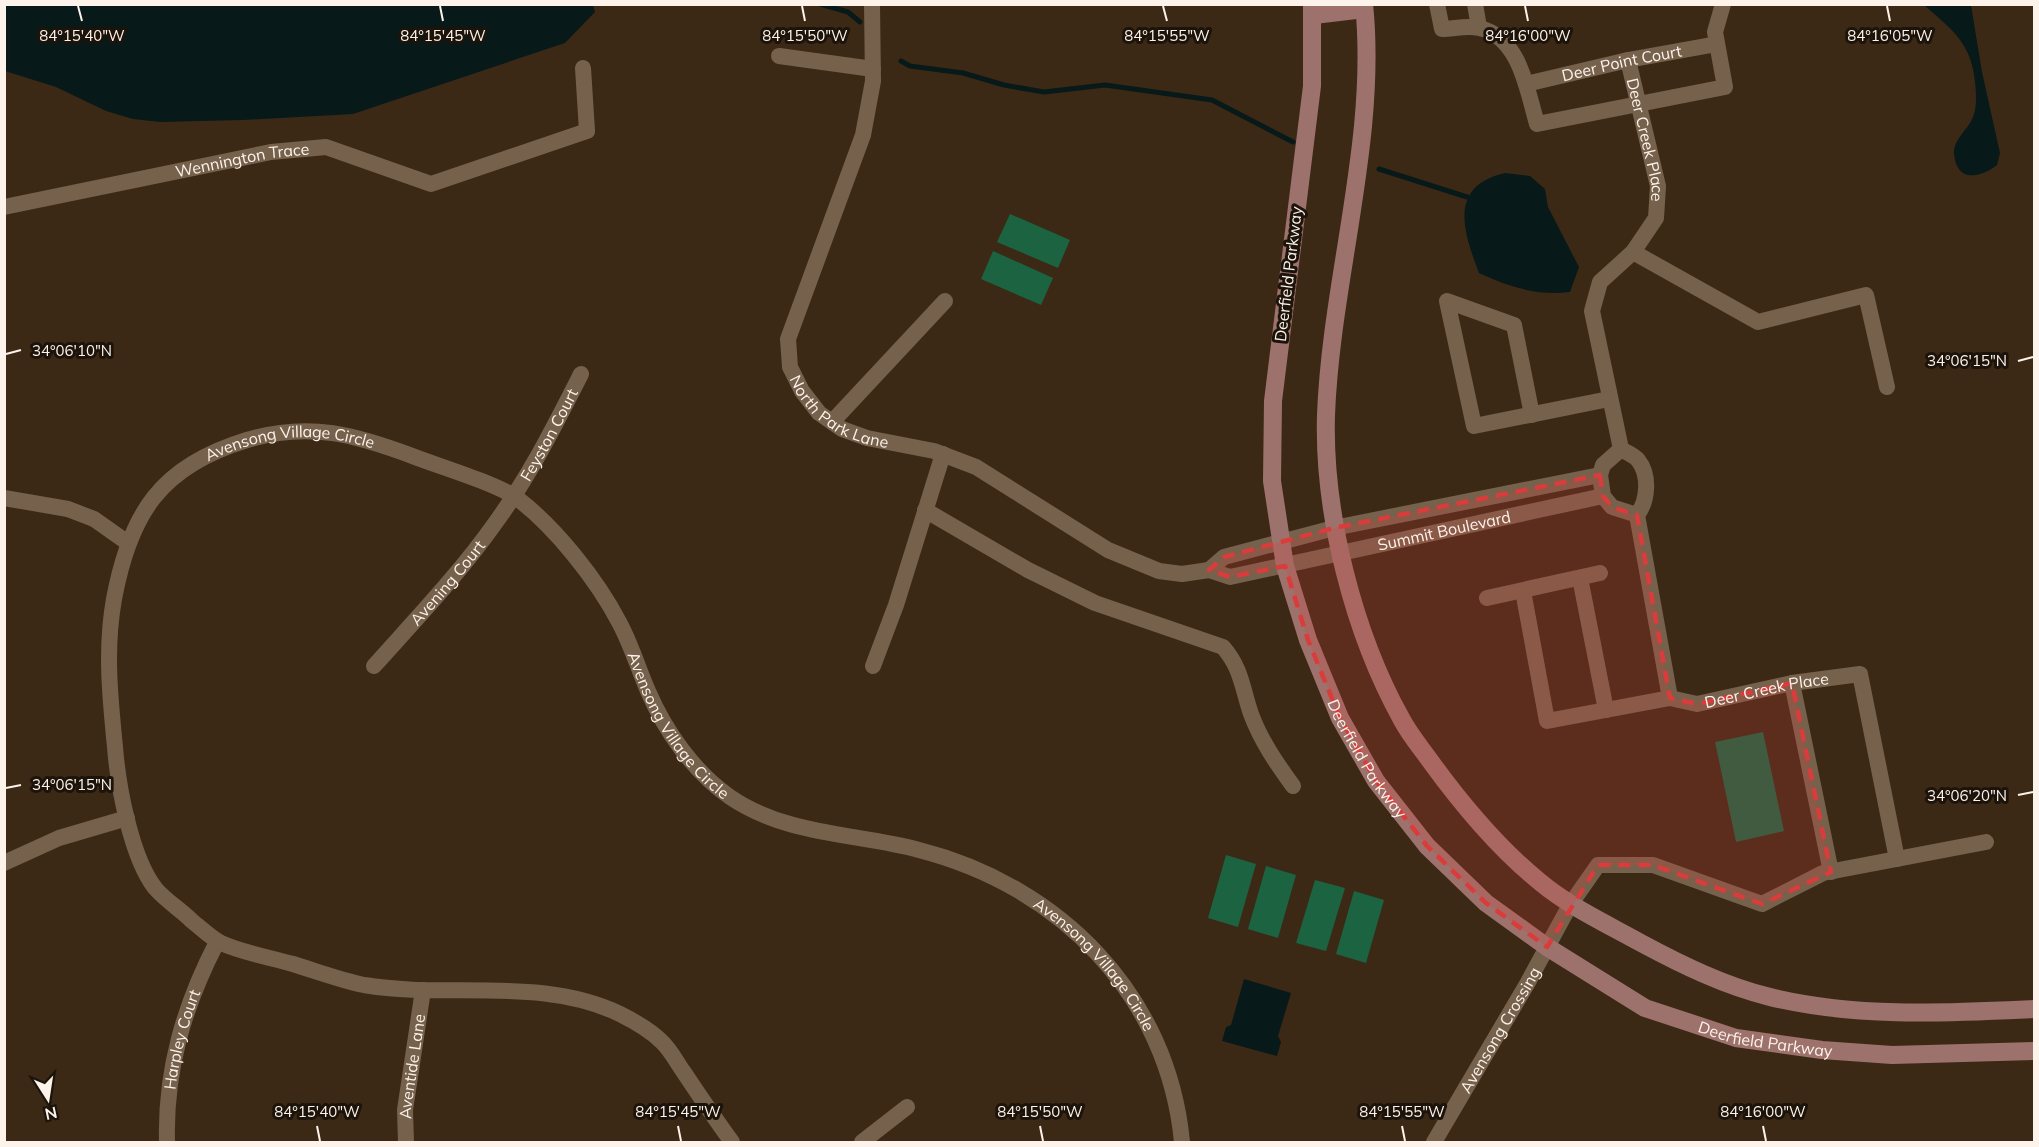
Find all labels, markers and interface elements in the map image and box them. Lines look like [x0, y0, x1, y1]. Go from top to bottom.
text: 84°15'40"W [39, 26, 125, 45]
text: 84°15'45"W [400, 26, 486, 45]
text: 84°15'50"W [762, 26, 848, 45]
text: 84°15'55"W [1124, 26, 1210, 45]
text: 84°16'00"W [1485, 26, 1571, 45]
text: 84°16'05"W [1847, 26, 1933, 45]
street label: Deer Point Court [1560, 40, 1684, 85]
street label: Deer Creek Place [1623, 76, 1668, 202]
street label: Wennington Trace [174, 139, 310, 181]
street label: Deerfield Parkway [1270, 205, 1306, 343]
text: 34°06'10"N [32, 341, 112, 360]
text: 34°06'15"N [1927, 351, 2007, 370]
street label: North Park Lane [786, 372, 890, 452]
street label: Feyston Court [516, 385, 582, 485]
street label: Avensong Village Circle [201, 421, 377, 465]
street label: Summit Boulevard [1376, 506, 1513, 555]
street label: Avening Court [406, 536, 489, 629]
street label: Avensong Village Circle [623, 649, 733, 803]
street label: Deer Creek Place [1703, 668, 1830, 712]
street label: Deerfield Parkway [1323, 696, 1412, 823]
text: 34°06'15"N [32, 775, 112, 794]
text: 34°06'20"N [1927, 786, 2007, 805]
street label: Avensong Village Circle [1030, 893, 1159, 1034]
street label: Avensong Crossing [1455, 963, 1544, 1097]
street label: Harpley Court [159, 986, 204, 1091]
street label: Aventide Lane [395, 1012, 429, 1119]
street label: Deerfield Parkway [1696, 1016, 1834, 1061]
north arrow [18, 1069, 78, 1129]
text: 84°15'40"W [274, 1102, 360, 1121]
text: 84°15'45"W [635, 1102, 721, 1121]
text: 84°15'50"W [997, 1102, 1083, 1121]
text: 84°15'55"W [1359, 1102, 1445, 1121]
text: 84°16'00"W [1720, 1102, 1806, 1121]
text: N [43, 1103, 59, 1125]

